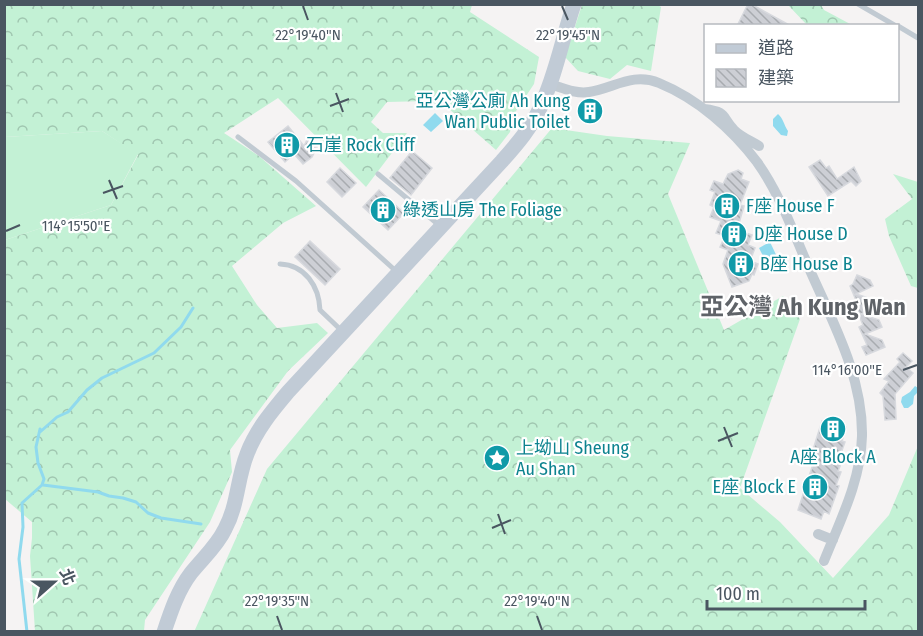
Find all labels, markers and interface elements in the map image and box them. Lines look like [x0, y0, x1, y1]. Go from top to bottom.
legend [704, 24, 899, 102]
text: 22°19'40"N [275, 26, 341, 44]
text: 22°19'45"N [536, 26, 600, 44]
text: 道路 [758, 37, 794, 59]
text: 建築 [758, 67, 794, 89]
place label: 亞公灣公廁 Ah Kung Wan Public Toilet [416, 90, 571, 133]
building icon: 亞公灣公廁 Ah Kung Wan Public Toilet [575, 96, 605, 126]
building icon: 石崖 Rock Cliff [272, 130, 302, 160]
place label: 石崖 Rock Cliff [306, 134, 416, 156]
building icon: F座 House F [712, 191, 742, 221]
building icon: 綠透山房 The Foliage [368, 195, 398, 225]
place label: F座 House F [746, 195, 835, 217]
place label: 綠透山房 The Foliage [403, 199, 562, 221]
text: 114°15'50"E [42, 217, 110, 235]
building icon: D座 House D [719, 219, 749, 249]
place label: D座 House D [754, 223, 848, 245]
building icon: B座 House B [726, 249, 756, 279]
place label: B座 House B [760, 253, 853, 275]
district label: 亞公灣 Ah Kung Wan [700, 293, 906, 321]
text: 114°16'00"E [812, 361, 882, 379]
building icon: A座 Block A [818, 414, 848, 444]
place label: 上坳山 Sheung Au Shan [516, 437, 629, 480]
place icon: 上坳山 Sheung Au Shan [482, 443, 512, 473]
place label: A座 Block A [790, 446, 876, 468]
building icon: E座 Block E [800, 472, 830, 502]
place label: E座 Block E [713, 476, 796, 498]
north arrow [24, 552, 84, 612]
text: 北 [56, 566, 79, 588]
scale bar [707, 573, 864, 611]
text: 100 m [716, 583, 760, 605]
text: 22°19'35"N [245, 592, 309, 610]
text: 22°19'40"N [504, 592, 570, 610]

